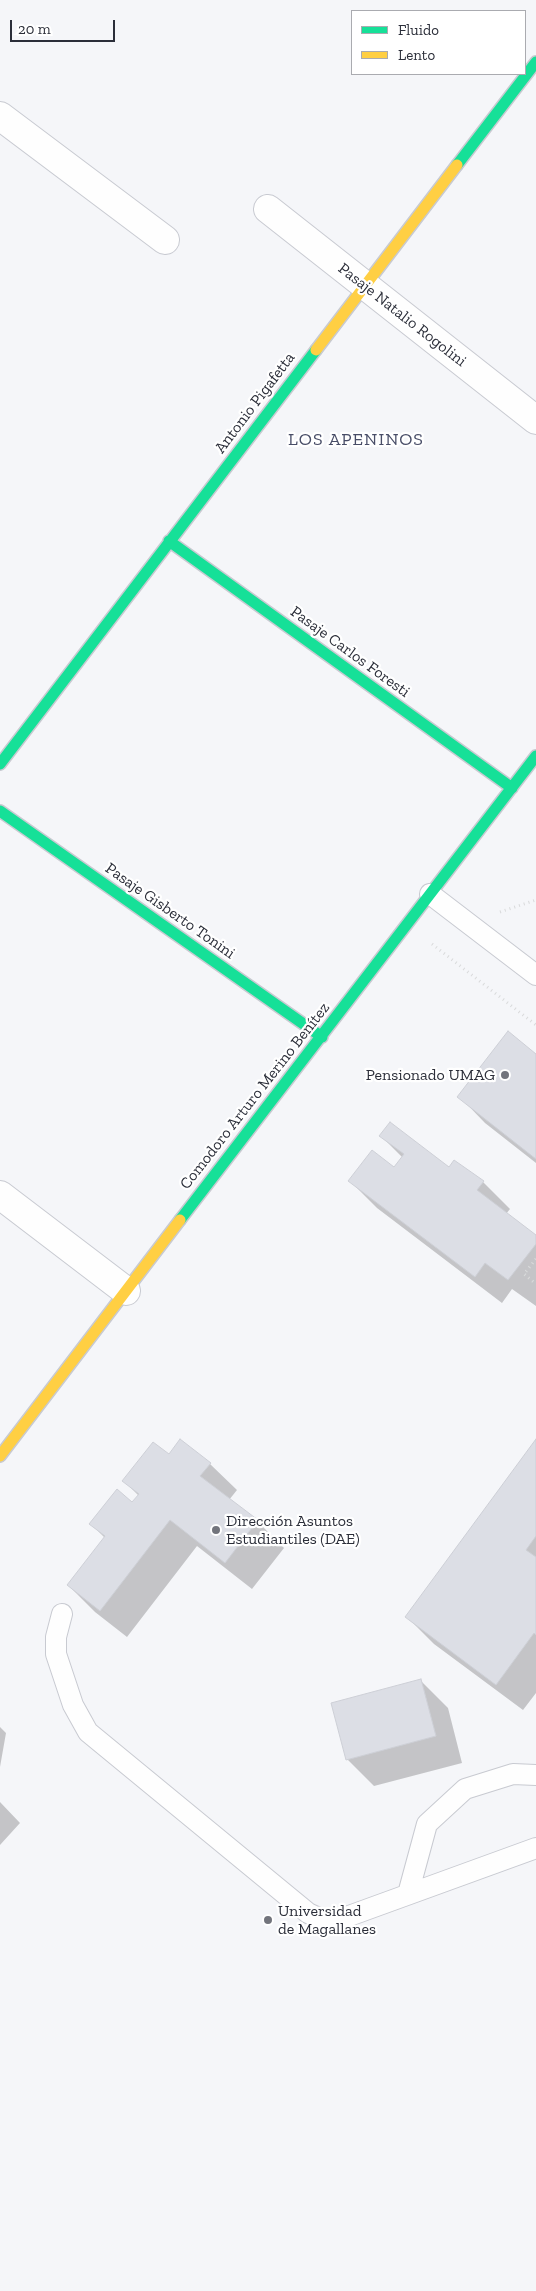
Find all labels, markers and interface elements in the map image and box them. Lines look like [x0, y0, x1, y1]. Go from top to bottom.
scale bar [12, 10, 118, 42]
legend [351, 10, 526, 75]
text: 20 m [18, 20, 51, 38]
text: Fluido [398, 21, 439, 39]
text: Lento [398, 46, 435, 64]
street label: Pasaje Natalio Rogolini [334, 259, 470, 371]
street label: Antonio Pigafetta [211, 349, 299, 457]
district label: LOS APENINOS [287, 429, 425, 451]
street label: Pasaje Carlos Foresti [287, 602, 413, 702]
street label: Pasaje Gisberto Tonini [101, 859, 239, 963]
street label: Comodoro Arturo Merino Benítez [176, 999, 334, 1193]
place label: Pensionado UMAG [366, 1065, 495, 1085]
marker: Pensionado UMAG [499, 1069, 511, 1081]
place label: Dirección Asuntos Estudiantiles (DAE) [226, 1511, 360, 1549]
marker: Dirección Asuntos Estudiantiles (DAE) [210, 1524, 222, 1536]
place label: Universidad de Magallanes [278, 1901, 376, 1939]
marker: Universidad de Magallanes [262, 1914, 274, 1926]

